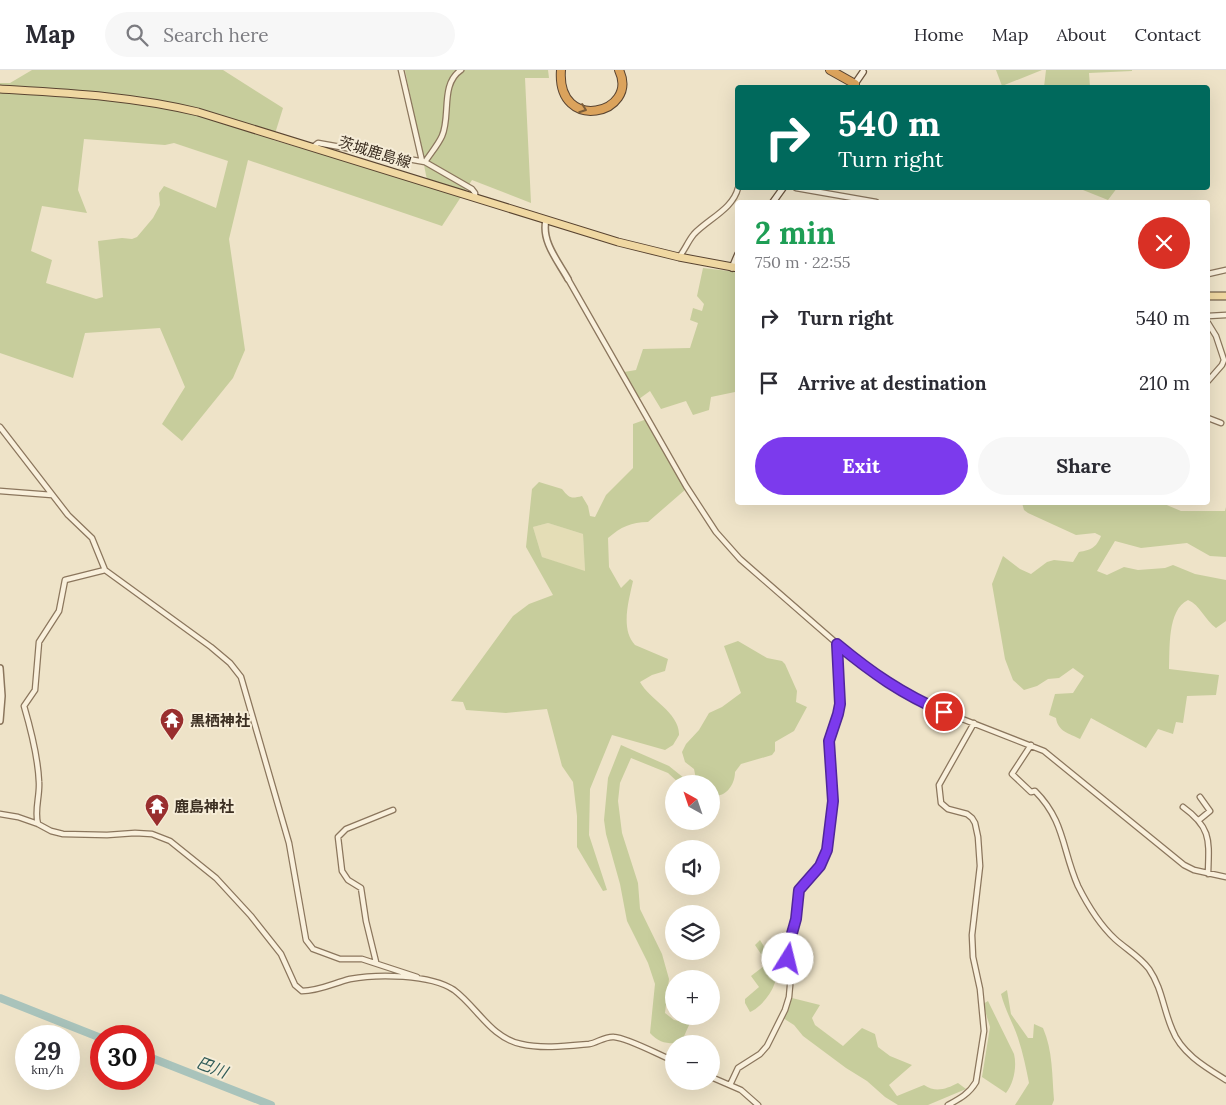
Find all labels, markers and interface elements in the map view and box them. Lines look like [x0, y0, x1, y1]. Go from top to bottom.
search box [105, 12, 455, 57]
text: Map [25, 19, 75, 50]
icon: search [123, 21, 151, 49]
text: Search here [163, 23, 269, 47]
text: Home [914, 23, 964, 46]
text: Map [992, 23, 1028, 46]
text: About [1056, 23, 1106, 46]
text: Contact [1134, 23, 1201, 46]
text: 540 m [838, 101, 940, 146]
one-way arrow [578, 103, 587, 113]
icon: right [755, 105, 820, 170]
street label: 茨城鹿島線 [336, 132, 414, 172]
text: Turn right [838, 145, 943, 173]
text: 2 min [755, 214, 835, 252]
button: close [1138, 217, 1190, 269]
text: 750 m · 22:55 [755, 252, 851, 272]
icon: right [755, 304, 783, 332]
text: Turn right [798, 306, 894, 330]
text: 540 m [1136, 306, 1190, 330]
icon: arrive [755, 369, 783, 397]
text: Arrive at destination [798, 371, 987, 395]
text: 210 m [1139, 371, 1190, 395]
button: Exit [755, 437, 968, 495]
button: Share [978, 437, 1190, 495]
pin [923, 691, 965, 733]
icon: arrive [930, 698, 958, 726]
temple icon: 黒栖神社 [159, 707, 185, 741]
place label: 黒栖神社 [190, 711, 250, 730]
north arrow [665, 775, 720, 830]
map controls [665, 775, 720, 1090]
temple icon: 鹿島神社 [144, 793, 170, 827]
place label: 鹿島神社 [174, 797, 234, 816]
button: sound [665, 840, 720, 895]
button: layers [665, 905, 720, 960]
position arrow [761, 932, 813, 984]
button: + [665, 970, 720, 1025]
speed limit sign: 30 [90, 1025, 155, 1090]
text: 29 [34, 1035, 61, 1067]
button: − [665, 1035, 720, 1090]
water label: 巴川 [193, 1052, 232, 1083]
text: km/h [31, 1062, 64, 1077]

